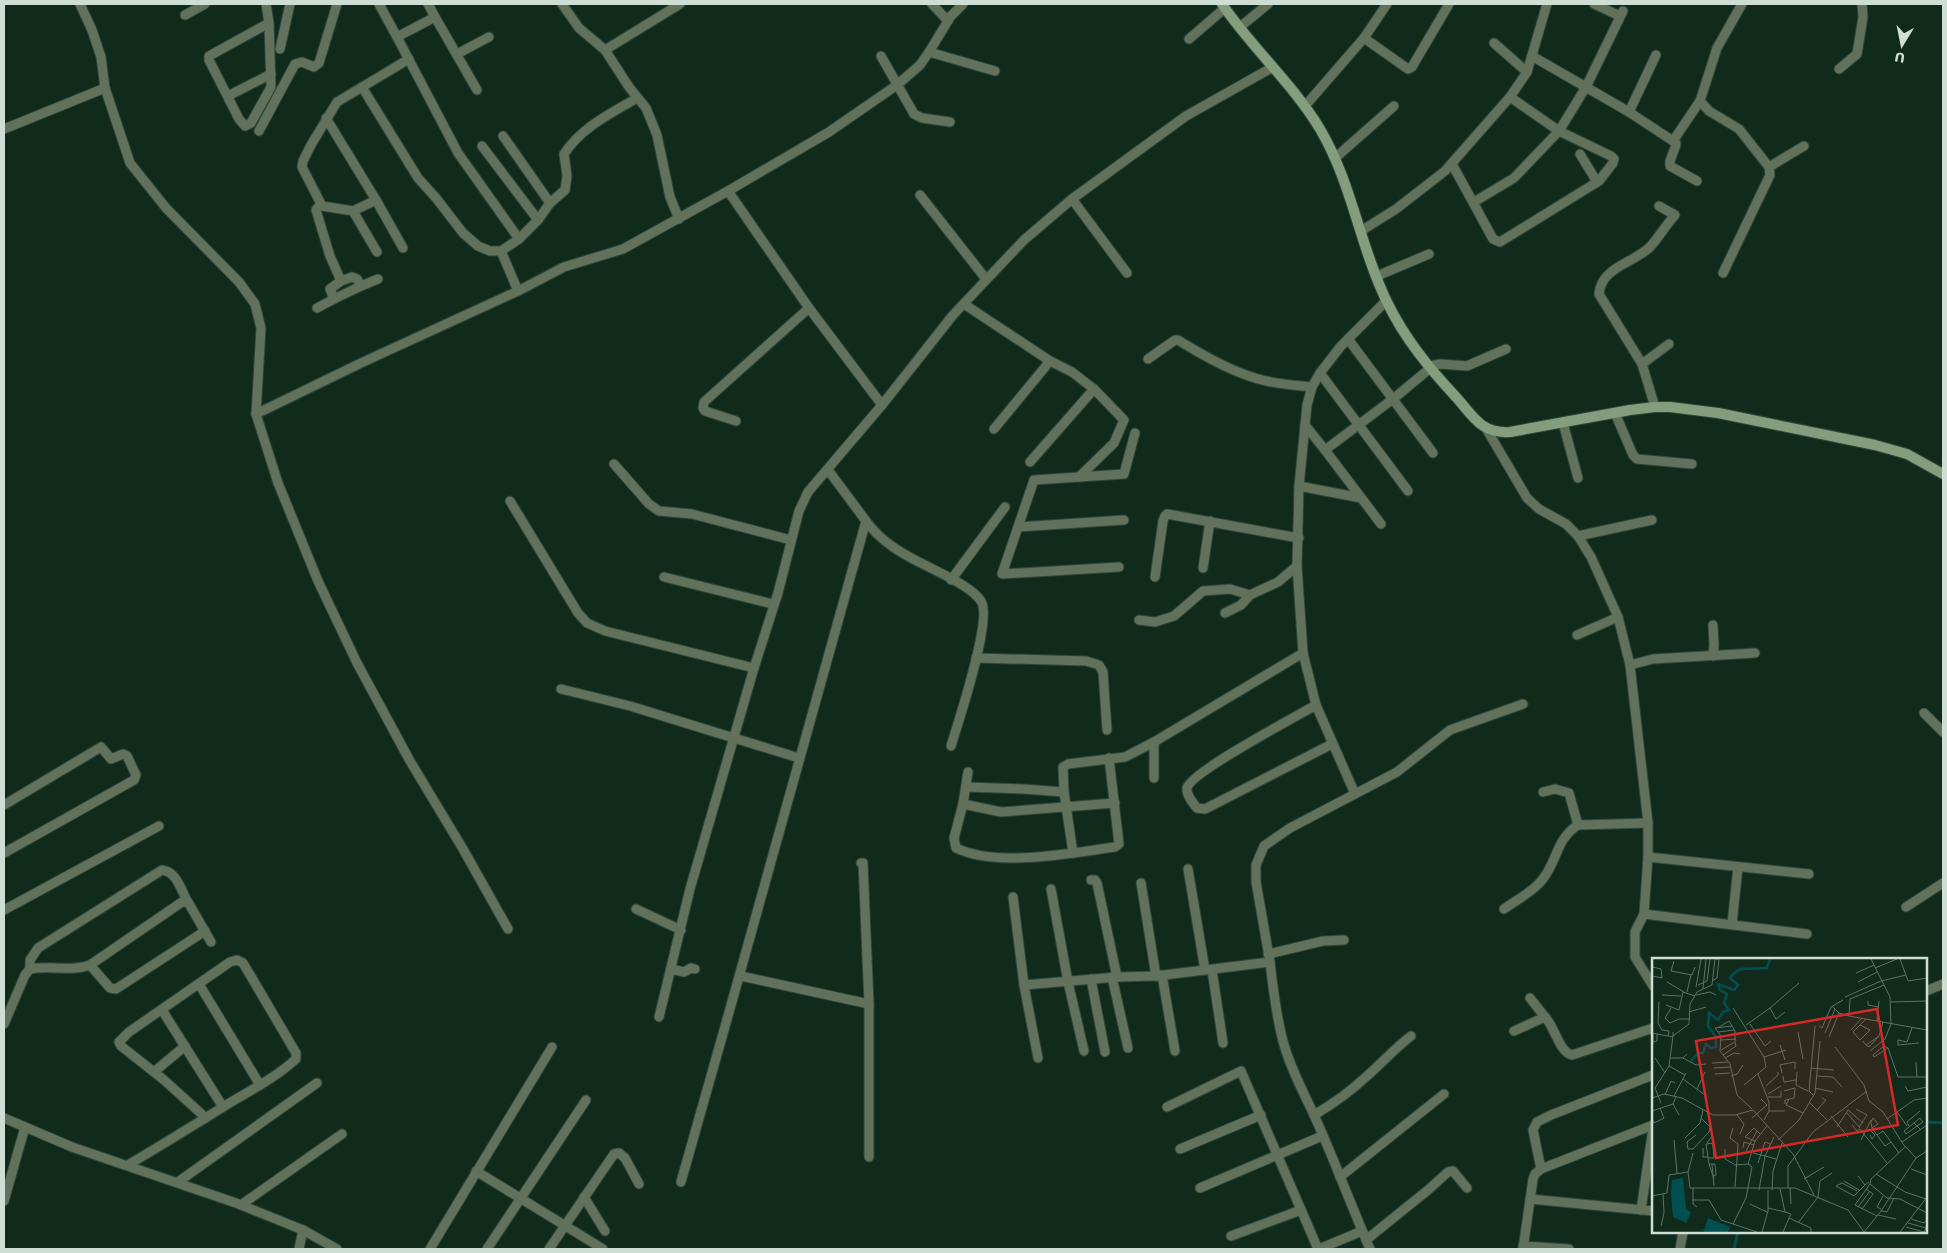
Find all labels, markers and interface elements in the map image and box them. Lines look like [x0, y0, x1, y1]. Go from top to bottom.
north arrow [1877, 20, 1927, 70]
text: U [1893, 49, 1906, 67]
inset map [1652, 958, 1927, 1233]

